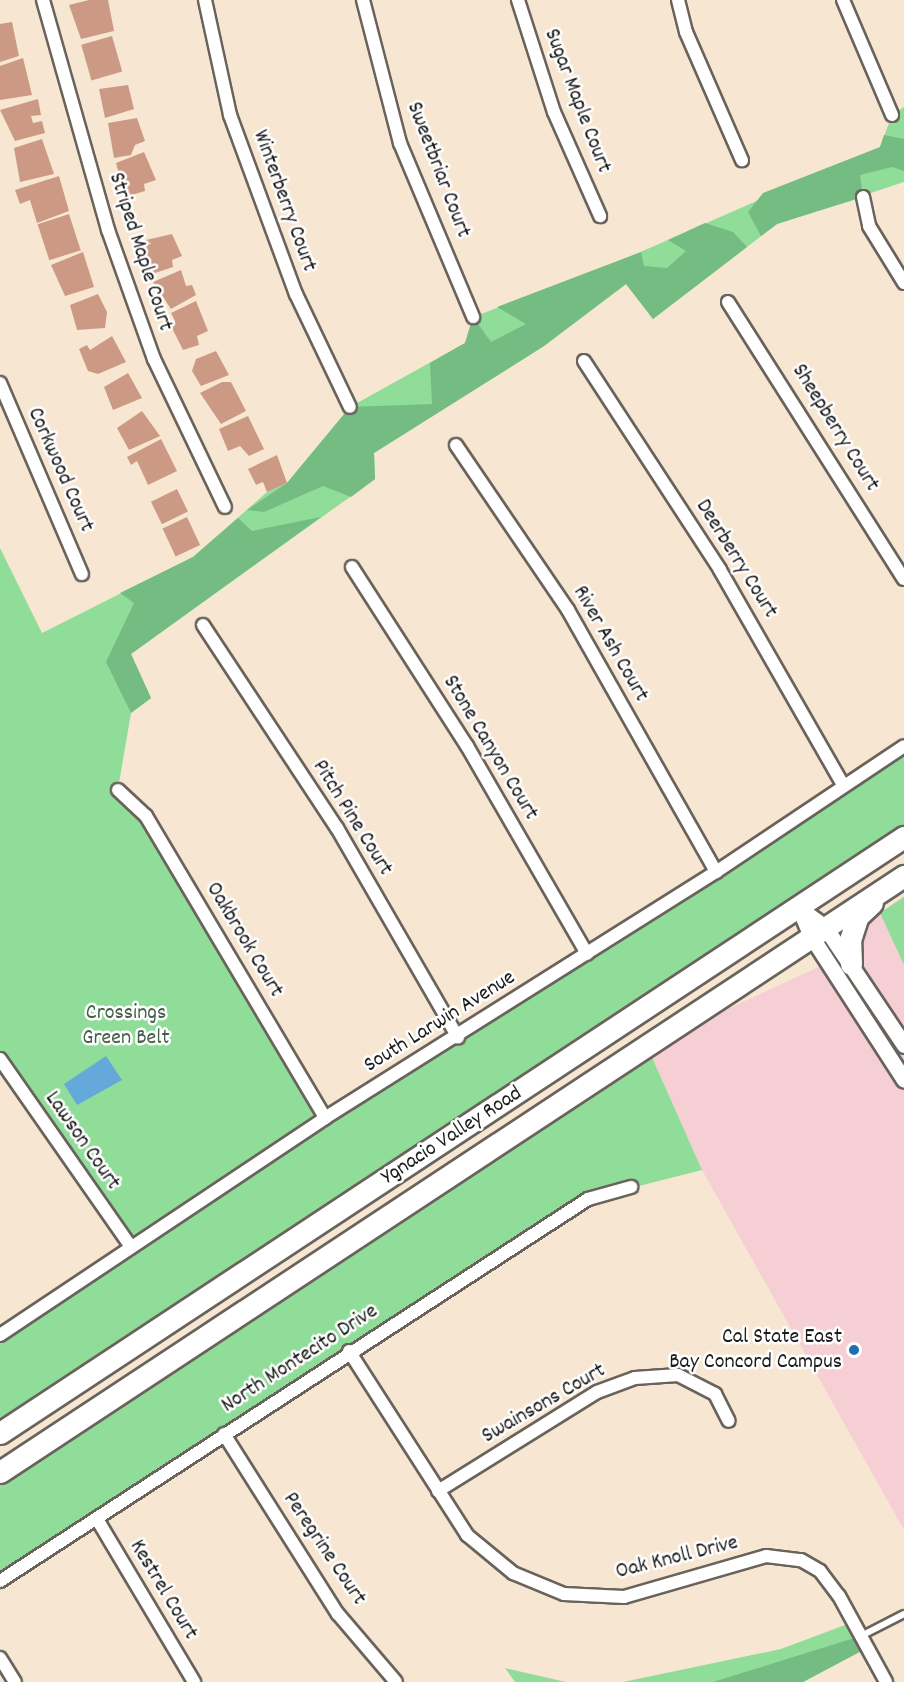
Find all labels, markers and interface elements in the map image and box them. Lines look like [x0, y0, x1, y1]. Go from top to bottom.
street label: Sugar Maple Court [537, 25, 617, 177]
street label: Sweetbriar Court [400, 99, 476, 241]
street label: Winterberry Court [246, 127, 322, 275]
street label: Striped Maple Court [102, 170, 178, 334]
street label: Sheepberry Court [785, 359, 885, 497]
street label: Corkwood Court [21, 404, 99, 536]
street label: Deerberry Court [689, 495, 783, 623]
street label: River Ash Court [566, 581, 654, 707]
street label: Stone Canyon Court [436, 671, 544, 825]
street label: Pitch Pine Court [306, 755, 398, 881]
street label: Oakbrook Court [199, 878, 289, 1002]
street label: South Larwin Avenue [360, 965, 520, 1079]
park label: Crossings Green Belt [82, 1000, 170, 1052]
street label: Ygnacio Valley Road [377, 1081, 527, 1191]
street label: Lawson Court [38, 1087, 126, 1195]
street label: North Montecito Drive [217, 1299, 383, 1419]
place label: Cal State East Bay Concord Campus [669, 1324, 842, 1376]
marker: Cal State East Bay Concord Campus [847, 1343, 861, 1357]
street label: Swainsons Court [478, 1358, 610, 1450]
street label: Peregrine Court [277, 1487, 371, 1611]
street label: Oak Knoll Drive [613, 1530, 741, 1586]
street label: Kestrel Court [123, 1535, 203, 1645]

